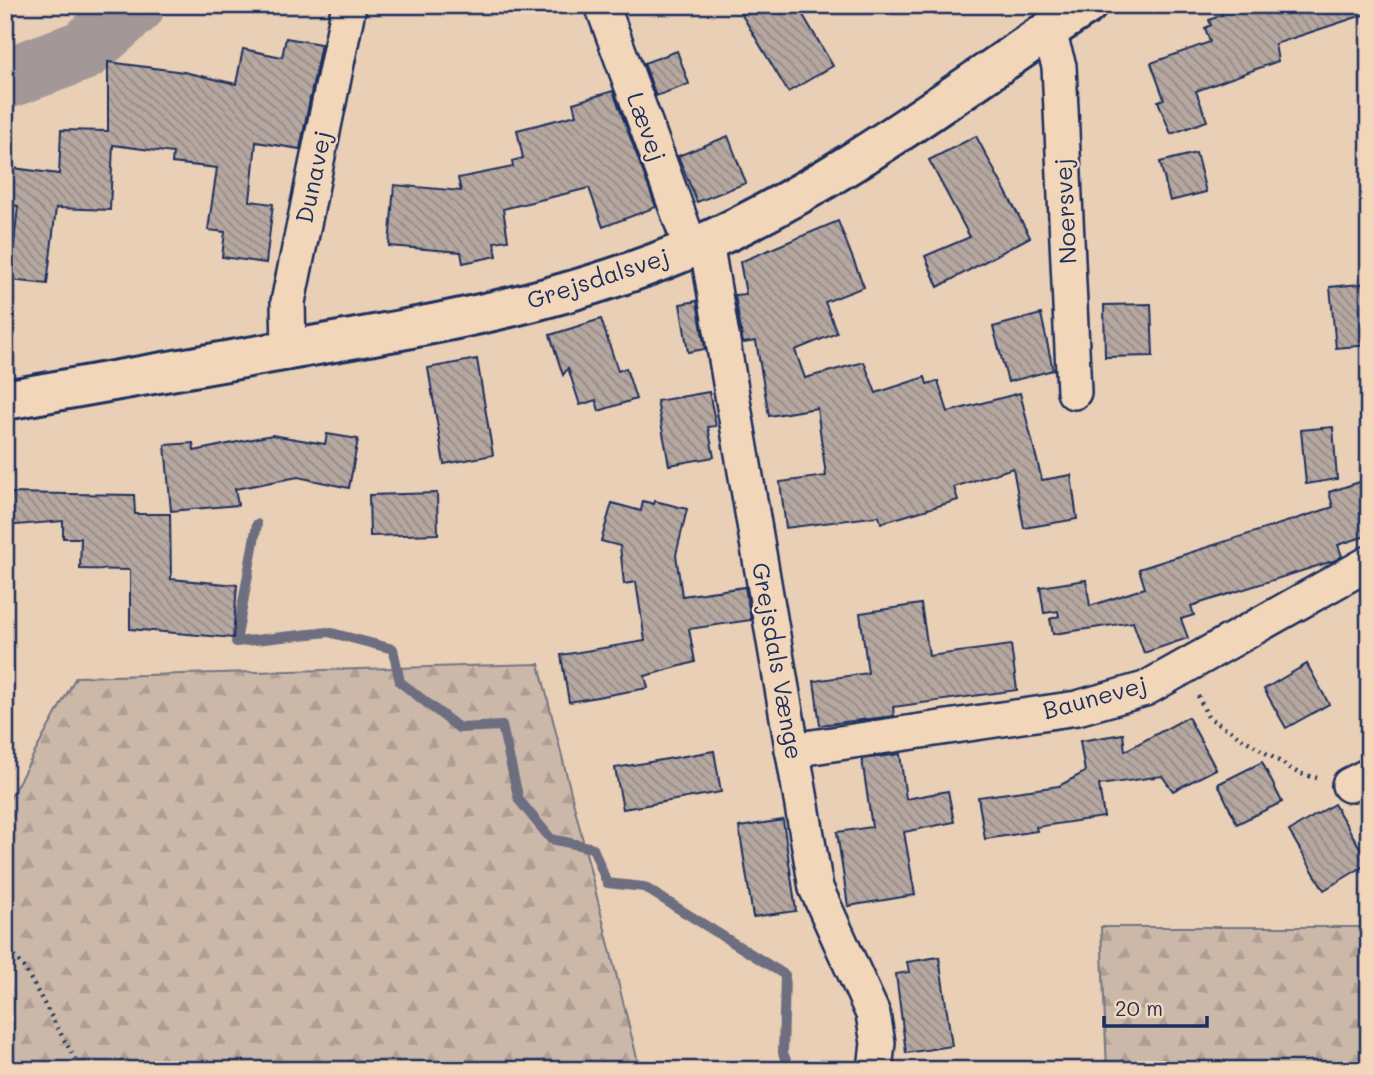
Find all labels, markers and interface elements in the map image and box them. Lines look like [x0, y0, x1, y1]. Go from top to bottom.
street label: Lævej [621, 88, 674, 165]
street label: Dunavej [288, 128, 337, 226]
street label: Noersvej [1046, 157, 1083, 265]
street label: Grejsdalsvej [522, 240, 673, 315]
street label: Grejsdals Vænge [746, 560, 811, 762]
street label: Baunevej [1039, 668, 1150, 725]
scale bar [1104, 984, 1208, 1028]
text: 20 m [1115, 994, 1163, 1021]

